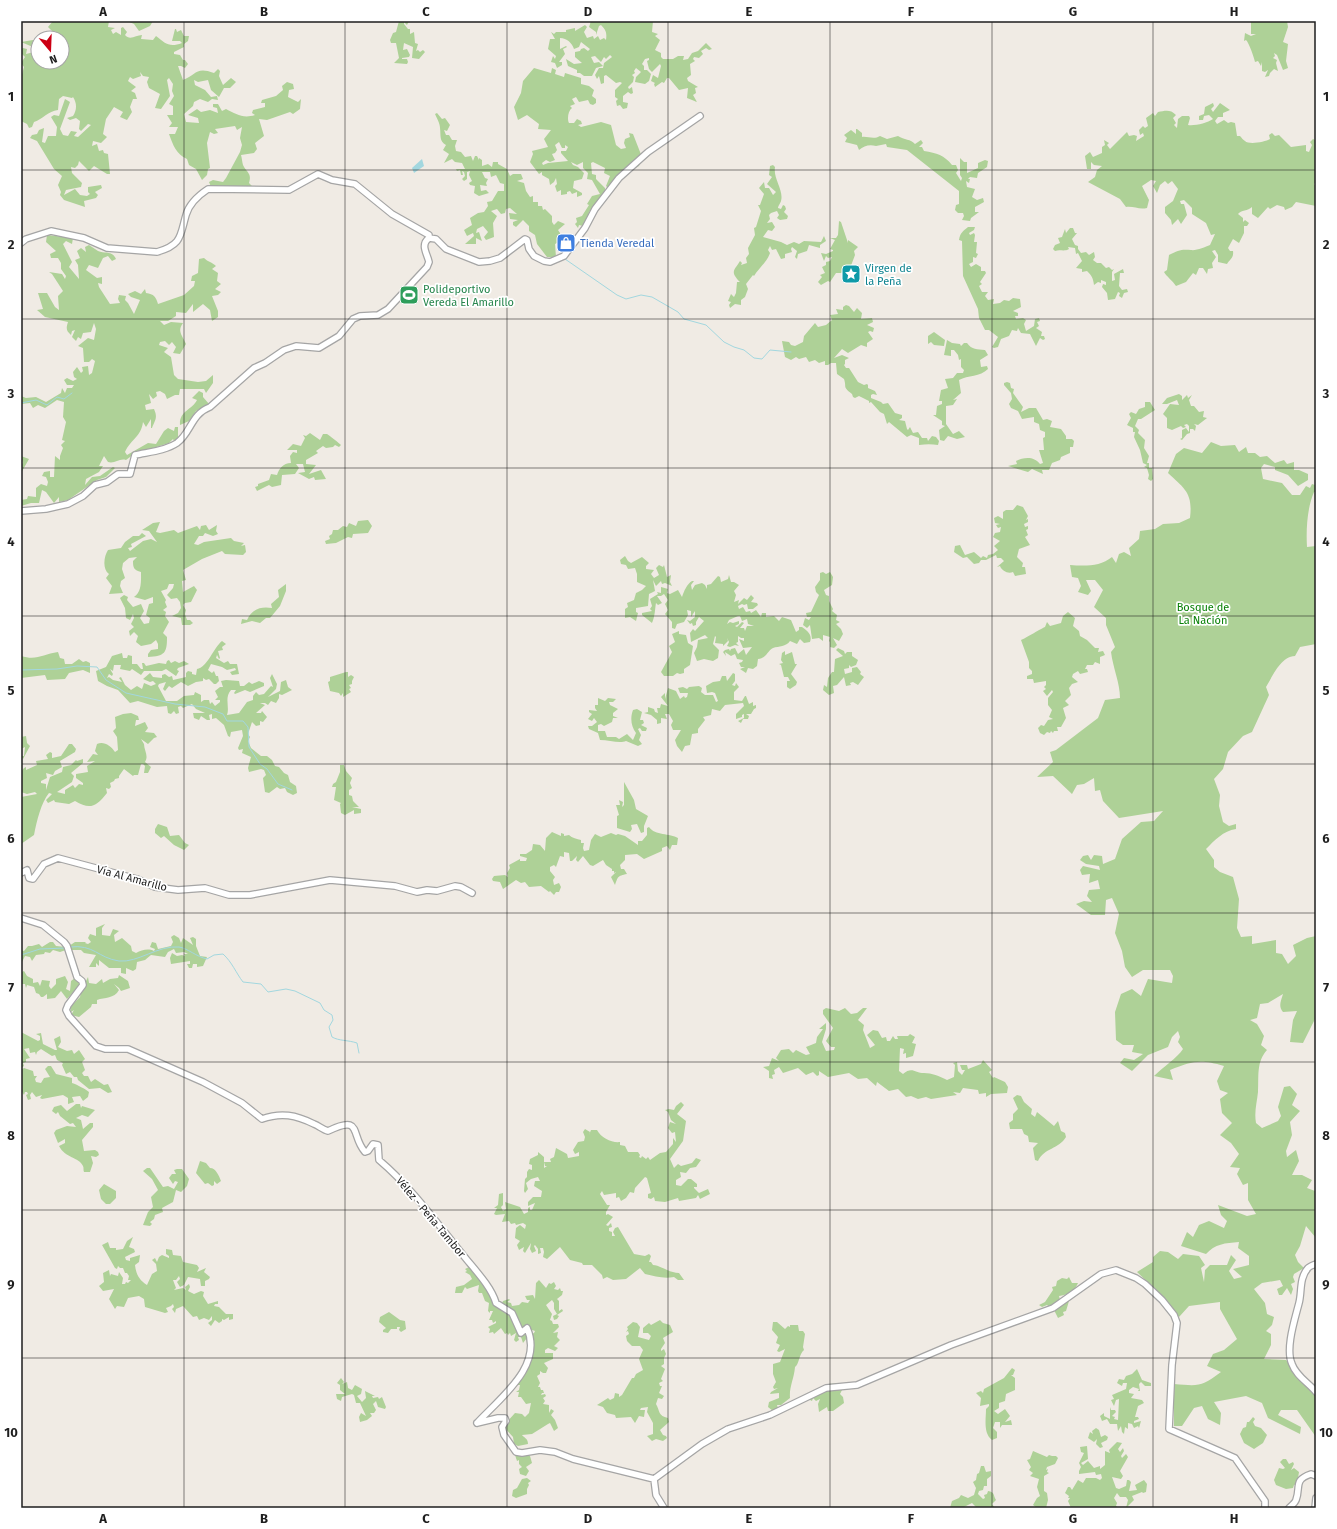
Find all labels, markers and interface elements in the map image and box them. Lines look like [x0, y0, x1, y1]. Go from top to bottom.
text: A [98, 4, 107, 19]
text: B [260, 4, 268, 19]
text: C [422, 4, 430, 19]
text: D [584, 4, 593, 19]
text: E [746, 4, 753, 19]
text: F [908, 4, 915, 19]
text: G [1069, 4, 1077, 19]
text: H [1230, 4, 1238, 19]
north arrow [30, 30, 70, 70]
text: N [48, 52, 59, 66]
text: 1 [8, 89, 14, 104]
text: 1 [1323, 89, 1329, 104]
shop icon: Tienda Veredal [555, 232, 577, 254]
text: 2 [8, 237, 15, 252]
place label: Tienda Veredal [580, 237, 654, 250]
text: 2 [1323, 237, 1330, 252]
place label: Virgen de la Peña [865, 262, 912, 288]
place icon: Virgen de la Peña [840, 263, 862, 285]
place label: Polideportivo Vereda El Amarillo [423, 283, 514, 309]
sports icon: Polideportivo Vereda El Amarillo [398, 284, 420, 306]
text: 3 [7, 386, 15, 401]
text: 3 [1322, 386, 1330, 401]
text: 4 [7, 534, 15, 549]
text: 4 [1322, 534, 1330, 549]
park label: Bosque de La Nación [1177, 601, 1229, 627]
text: 5 [8, 683, 15, 698]
text: 5 [1323, 683, 1330, 698]
text: 6 [7, 831, 15, 846]
text: 6 [1322, 831, 1330, 846]
street label: Vía Al Amarillo [95, 863, 169, 894]
text: 7 [8, 980, 14, 995]
text: 7 [1323, 980, 1329, 995]
text: 8 [7, 1128, 15, 1143]
text: 8 [1322, 1128, 1330, 1143]
street label: Vélez - Peña Tambor [393, 1174, 469, 1261]
text: 9 [7, 1277, 15, 1292]
text: 9 [1322, 1277, 1330, 1292]
text: 10 [4, 1425, 18, 1440]
text: 10 [1319, 1425, 1333, 1440]
text: A [98, 1511, 107, 1526]
text: B [260, 1511, 268, 1526]
text: C [422, 1511, 430, 1526]
text: D [584, 1511, 593, 1526]
text: E [746, 1511, 753, 1526]
text: F [908, 1511, 915, 1526]
text: G [1069, 1511, 1077, 1526]
text: H [1230, 1511, 1238, 1526]

